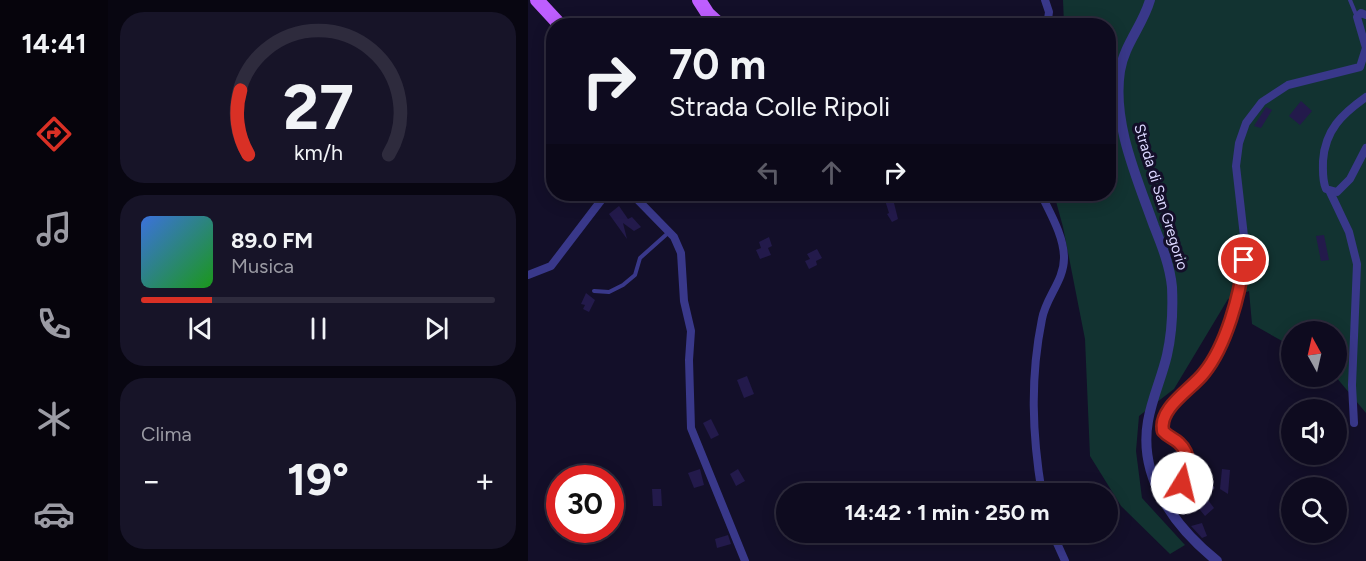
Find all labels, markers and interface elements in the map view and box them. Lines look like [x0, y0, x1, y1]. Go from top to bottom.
text: 14:41 [21, 27, 87, 60]
text: 70 m [669, 39, 766, 90]
icon: right [570, 42, 648, 120]
text: 27 [283, 70, 353, 145]
text: Strada Colle Ripoli [669, 90, 890, 123]
icon: directions [33, 113, 75, 155]
street label: Strada di San Gregorio [1130, 122, 1192, 273]
text: km/h [294, 140, 342, 165]
icon: left [752, 156, 785, 189]
icon: ahead [815, 156, 848, 189]
icon: right [878, 156, 911, 189]
icon: music [33, 208, 75, 250]
text: 89.0 FM [231, 227, 313, 254]
pin [1218, 234, 1269, 285]
icon: arrive [1227, 243, 1260, 276]
text: Musica [231, 254, 294, 278]
icon: phone [33, 303, 75, 345]
icon: previous [184, 312, 217, 345]
icon: pause [302, 312, 335, 345]
icon: next [420, 312, 453, 345]
north arrow [1281, 321, 1347, 387]
map controls [1281, 321, 1347, 543]
icon: climate [33, 398, 75, 440]
button: sound [1281, 399, 1347, 465]
text: Clima [141, 422, 192, 446]
position arrow [1150, 451, 1214, 515]
text: 19° [287, 452, 349, 506]
text: − [141, 461, 162, 500]
text: + [474, 461, 495, 500]
speed limit sign: 30 [546, 465, 624, 543]
button: search [1281, 477, 1347, 543]
icon: car [33, 493, 75, 535]
text: 14:42 · 1 min · 250 m [844, 499, 1050, 526]

